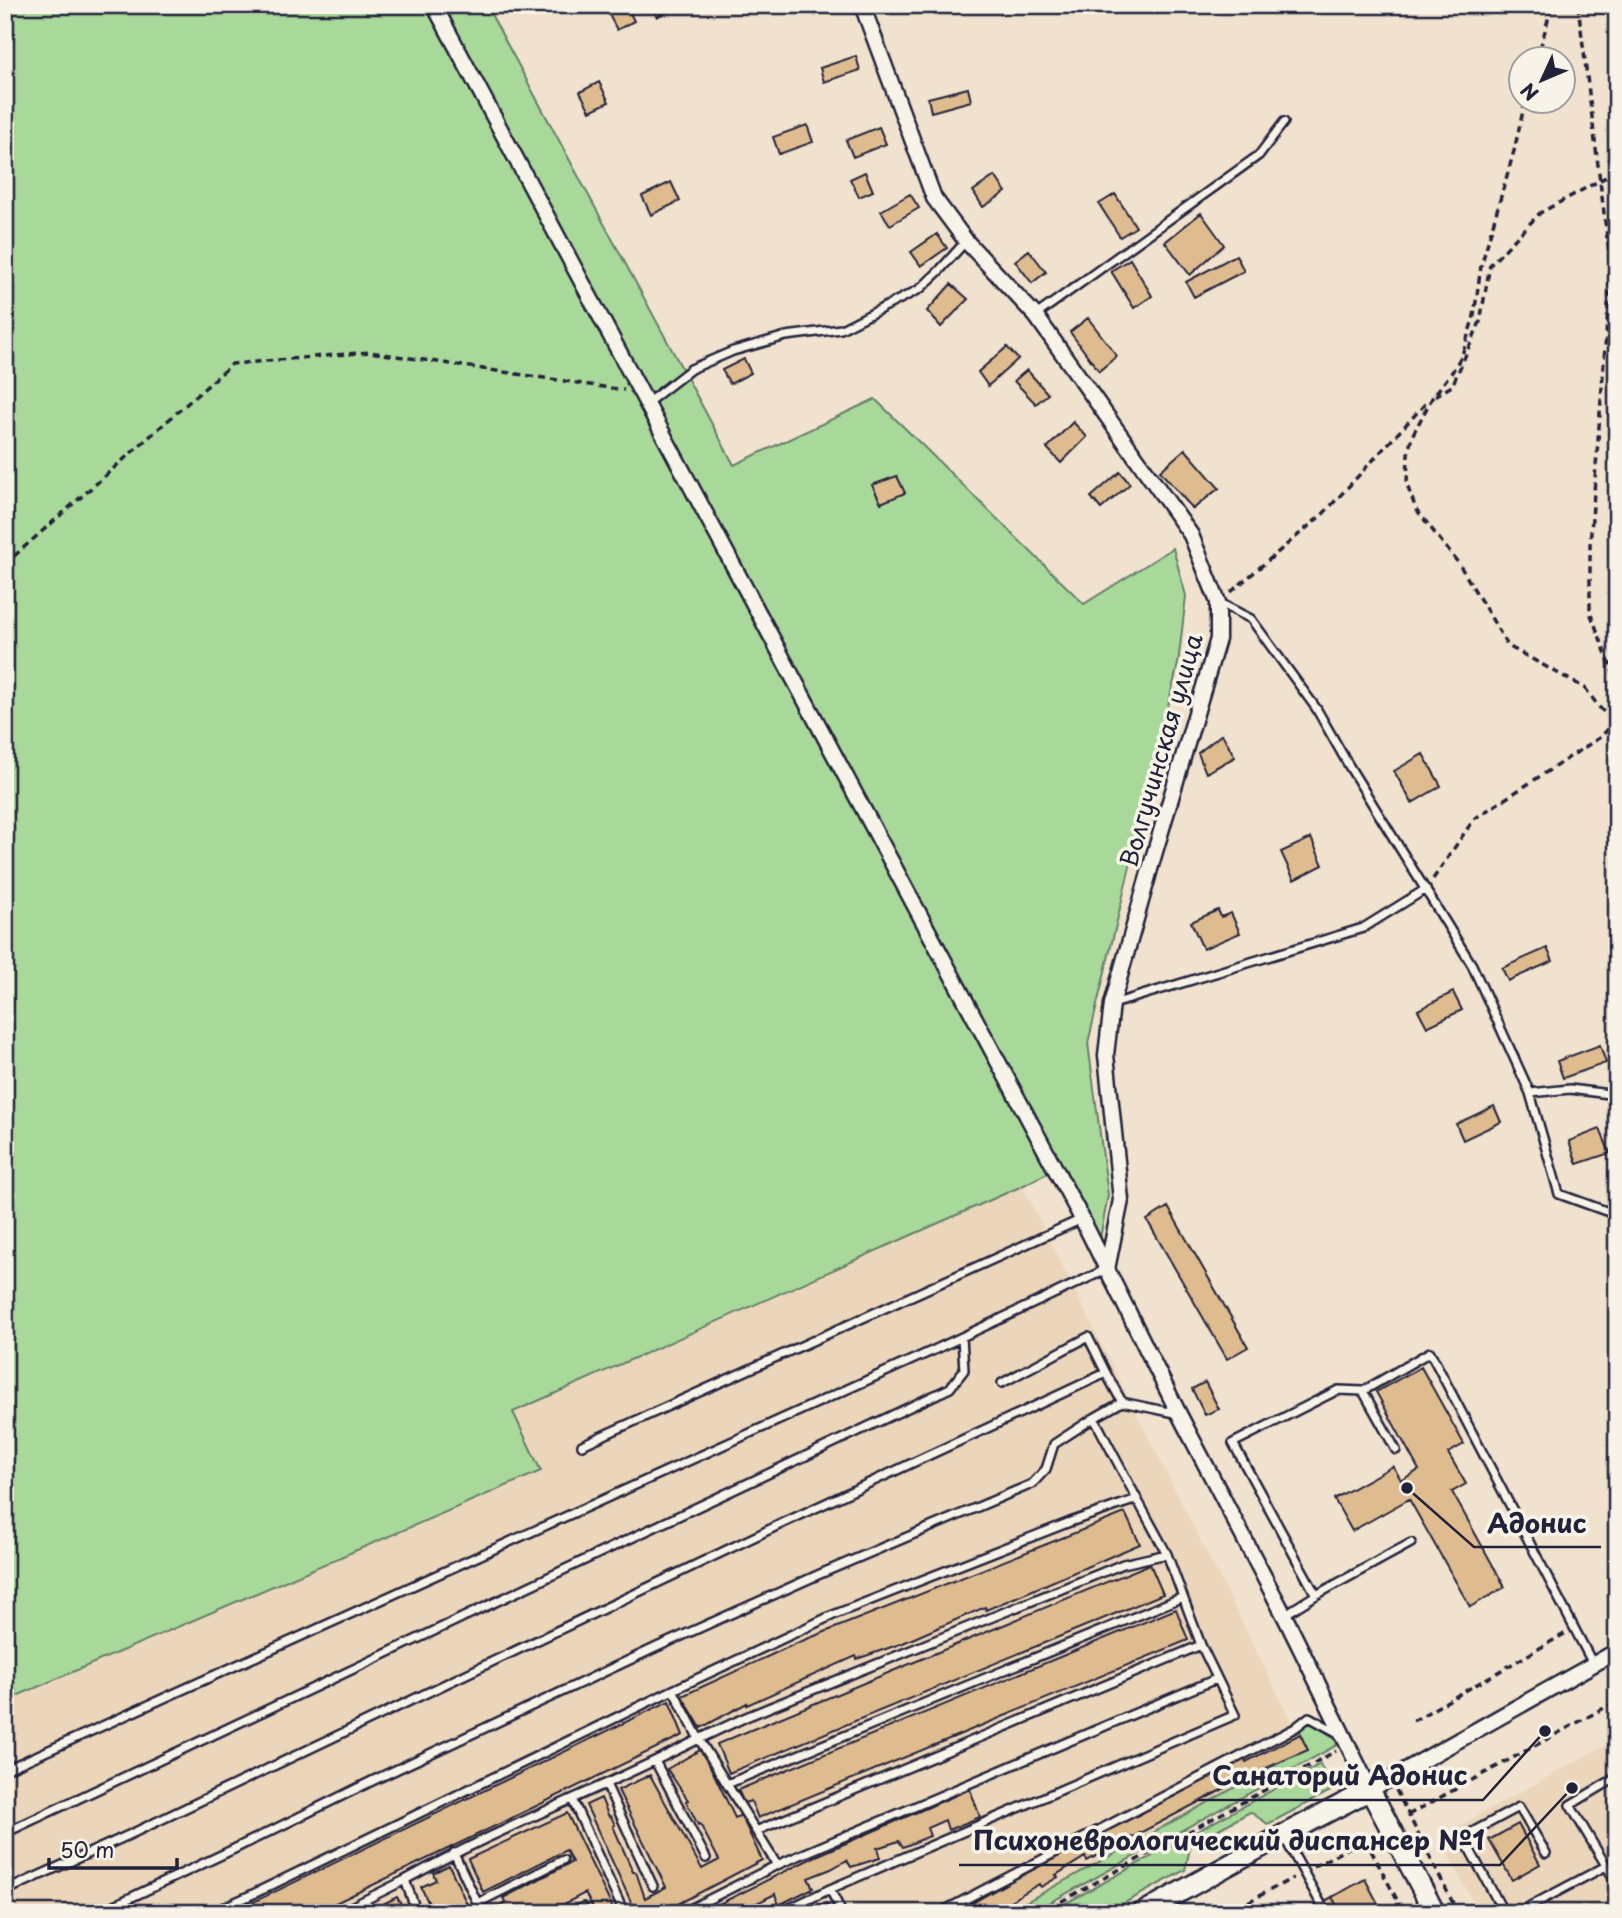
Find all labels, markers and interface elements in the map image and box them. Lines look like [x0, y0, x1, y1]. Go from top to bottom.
north arrow [1506, 46, 1576, 116]
text: N [1514, 77, 1544, 108]
street label: Волгучинская улица [1109, 629, 1211, 871]
callout: Адонис [1474, 1500, 1601, 1547]
text: Адонис [1487, 1503, 1587, 1542]
callout: Санаторий Адонис [1198, 1753, 1483, 1800]
text: Санаторий Адонис [1212, 1755, 1468, 1794]
callout: Психоневрологический диспансер №1 [959, 1818, 1500, 1865]
text: Психоневрологический диспансер №1 [973, 1820, 1485, 1859]
scale bar [49, 1827, 177, 1871]
text: 50 m [60, 1833, 114, 1865]

